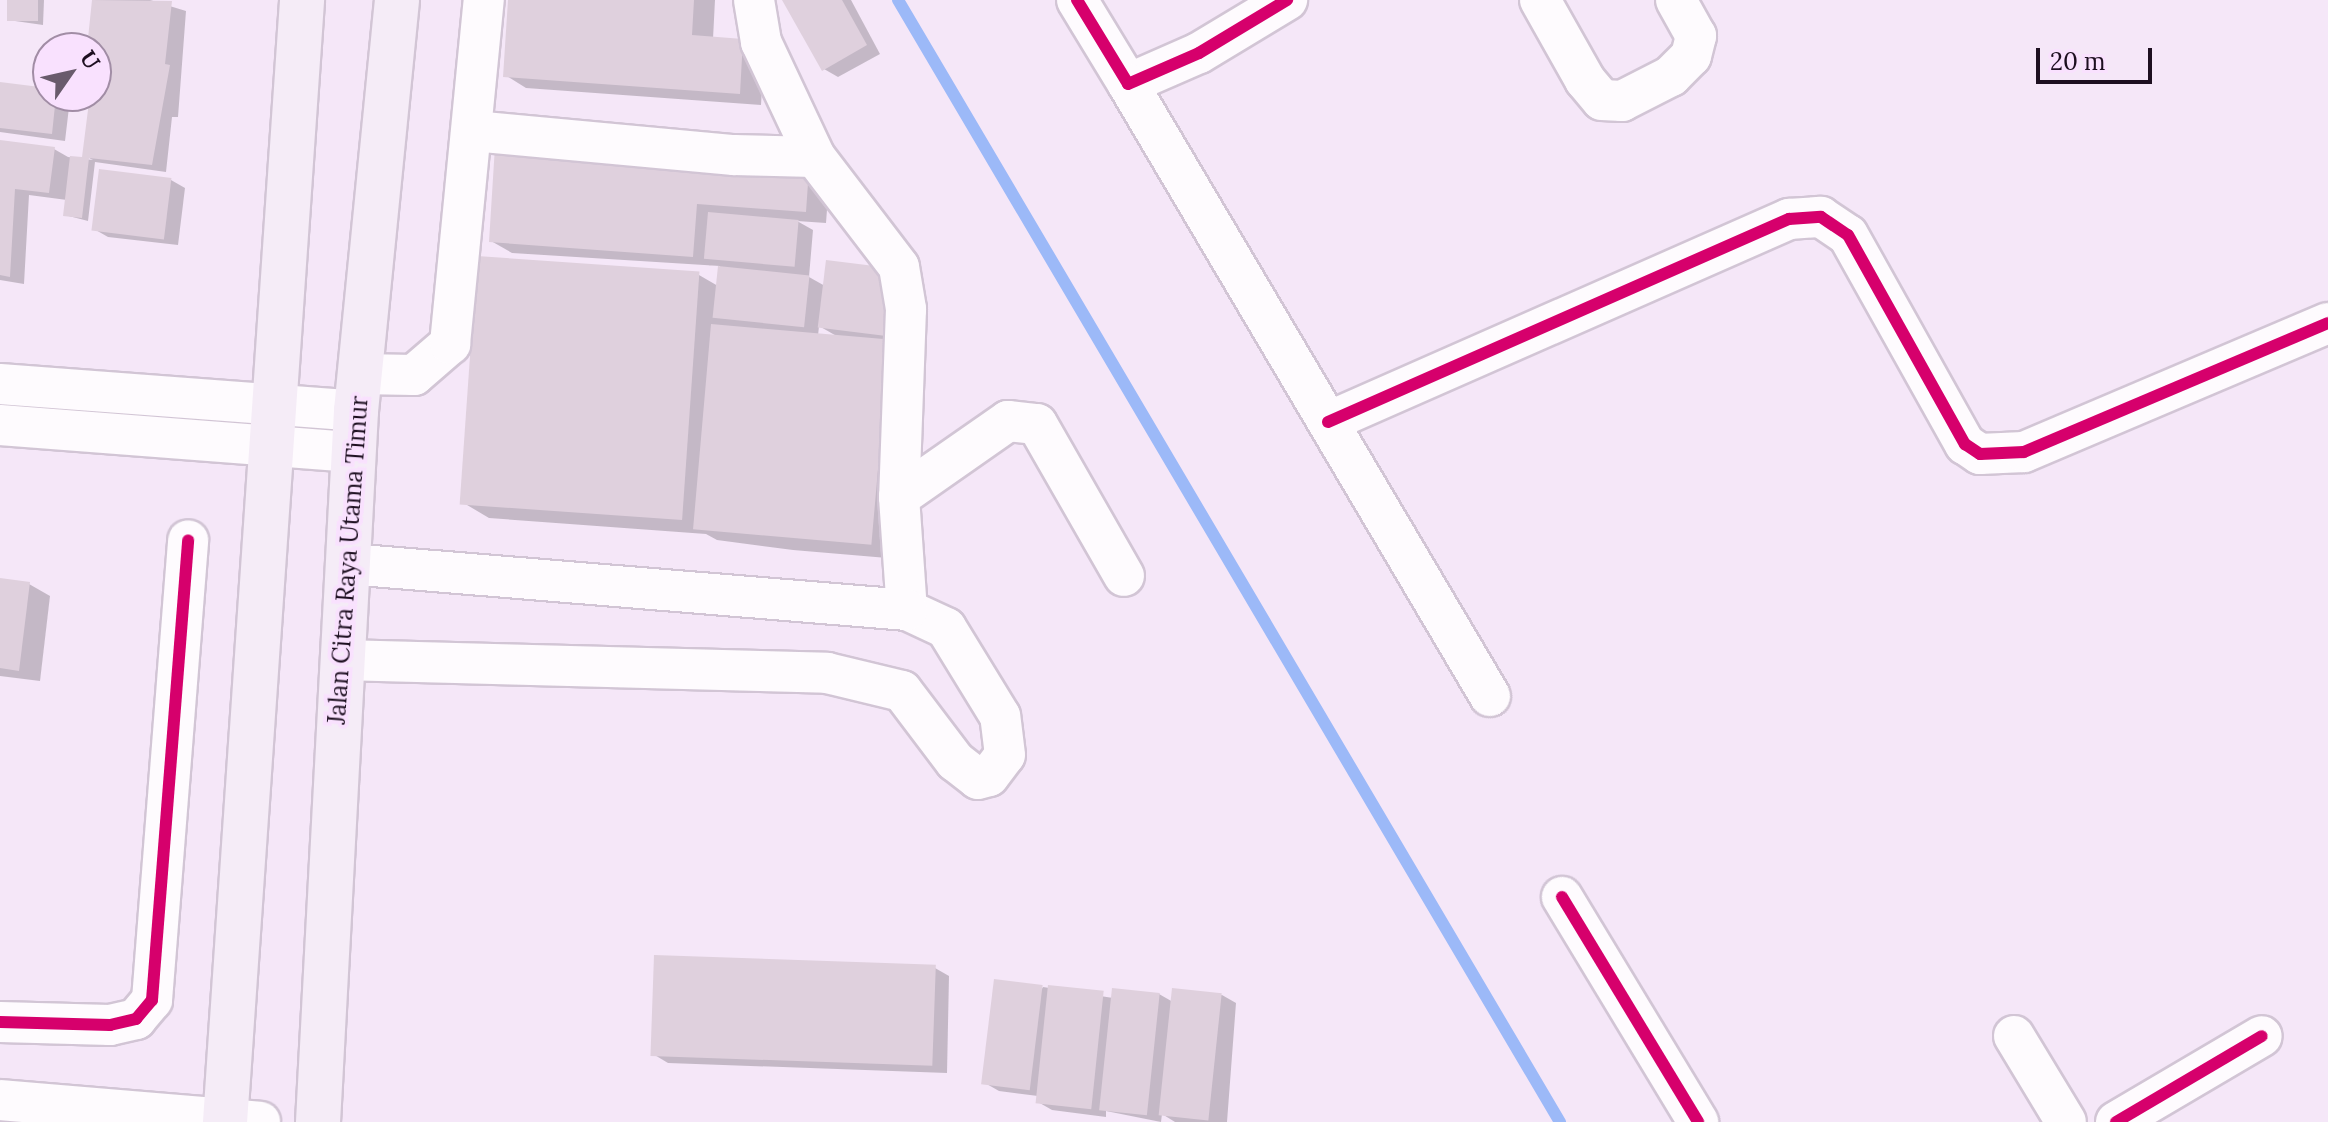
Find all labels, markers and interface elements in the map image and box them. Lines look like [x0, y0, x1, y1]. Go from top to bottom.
north arrow [32, 32, 112, 112]
scale bar [2040, 32, 2156, 82]
text: U [74, 45, 107, 74]
text: 20 m [2050, 46, 2106, 77]
street label: Jalan Citra Raya Utama Timur [322, 395, 374, 725]

